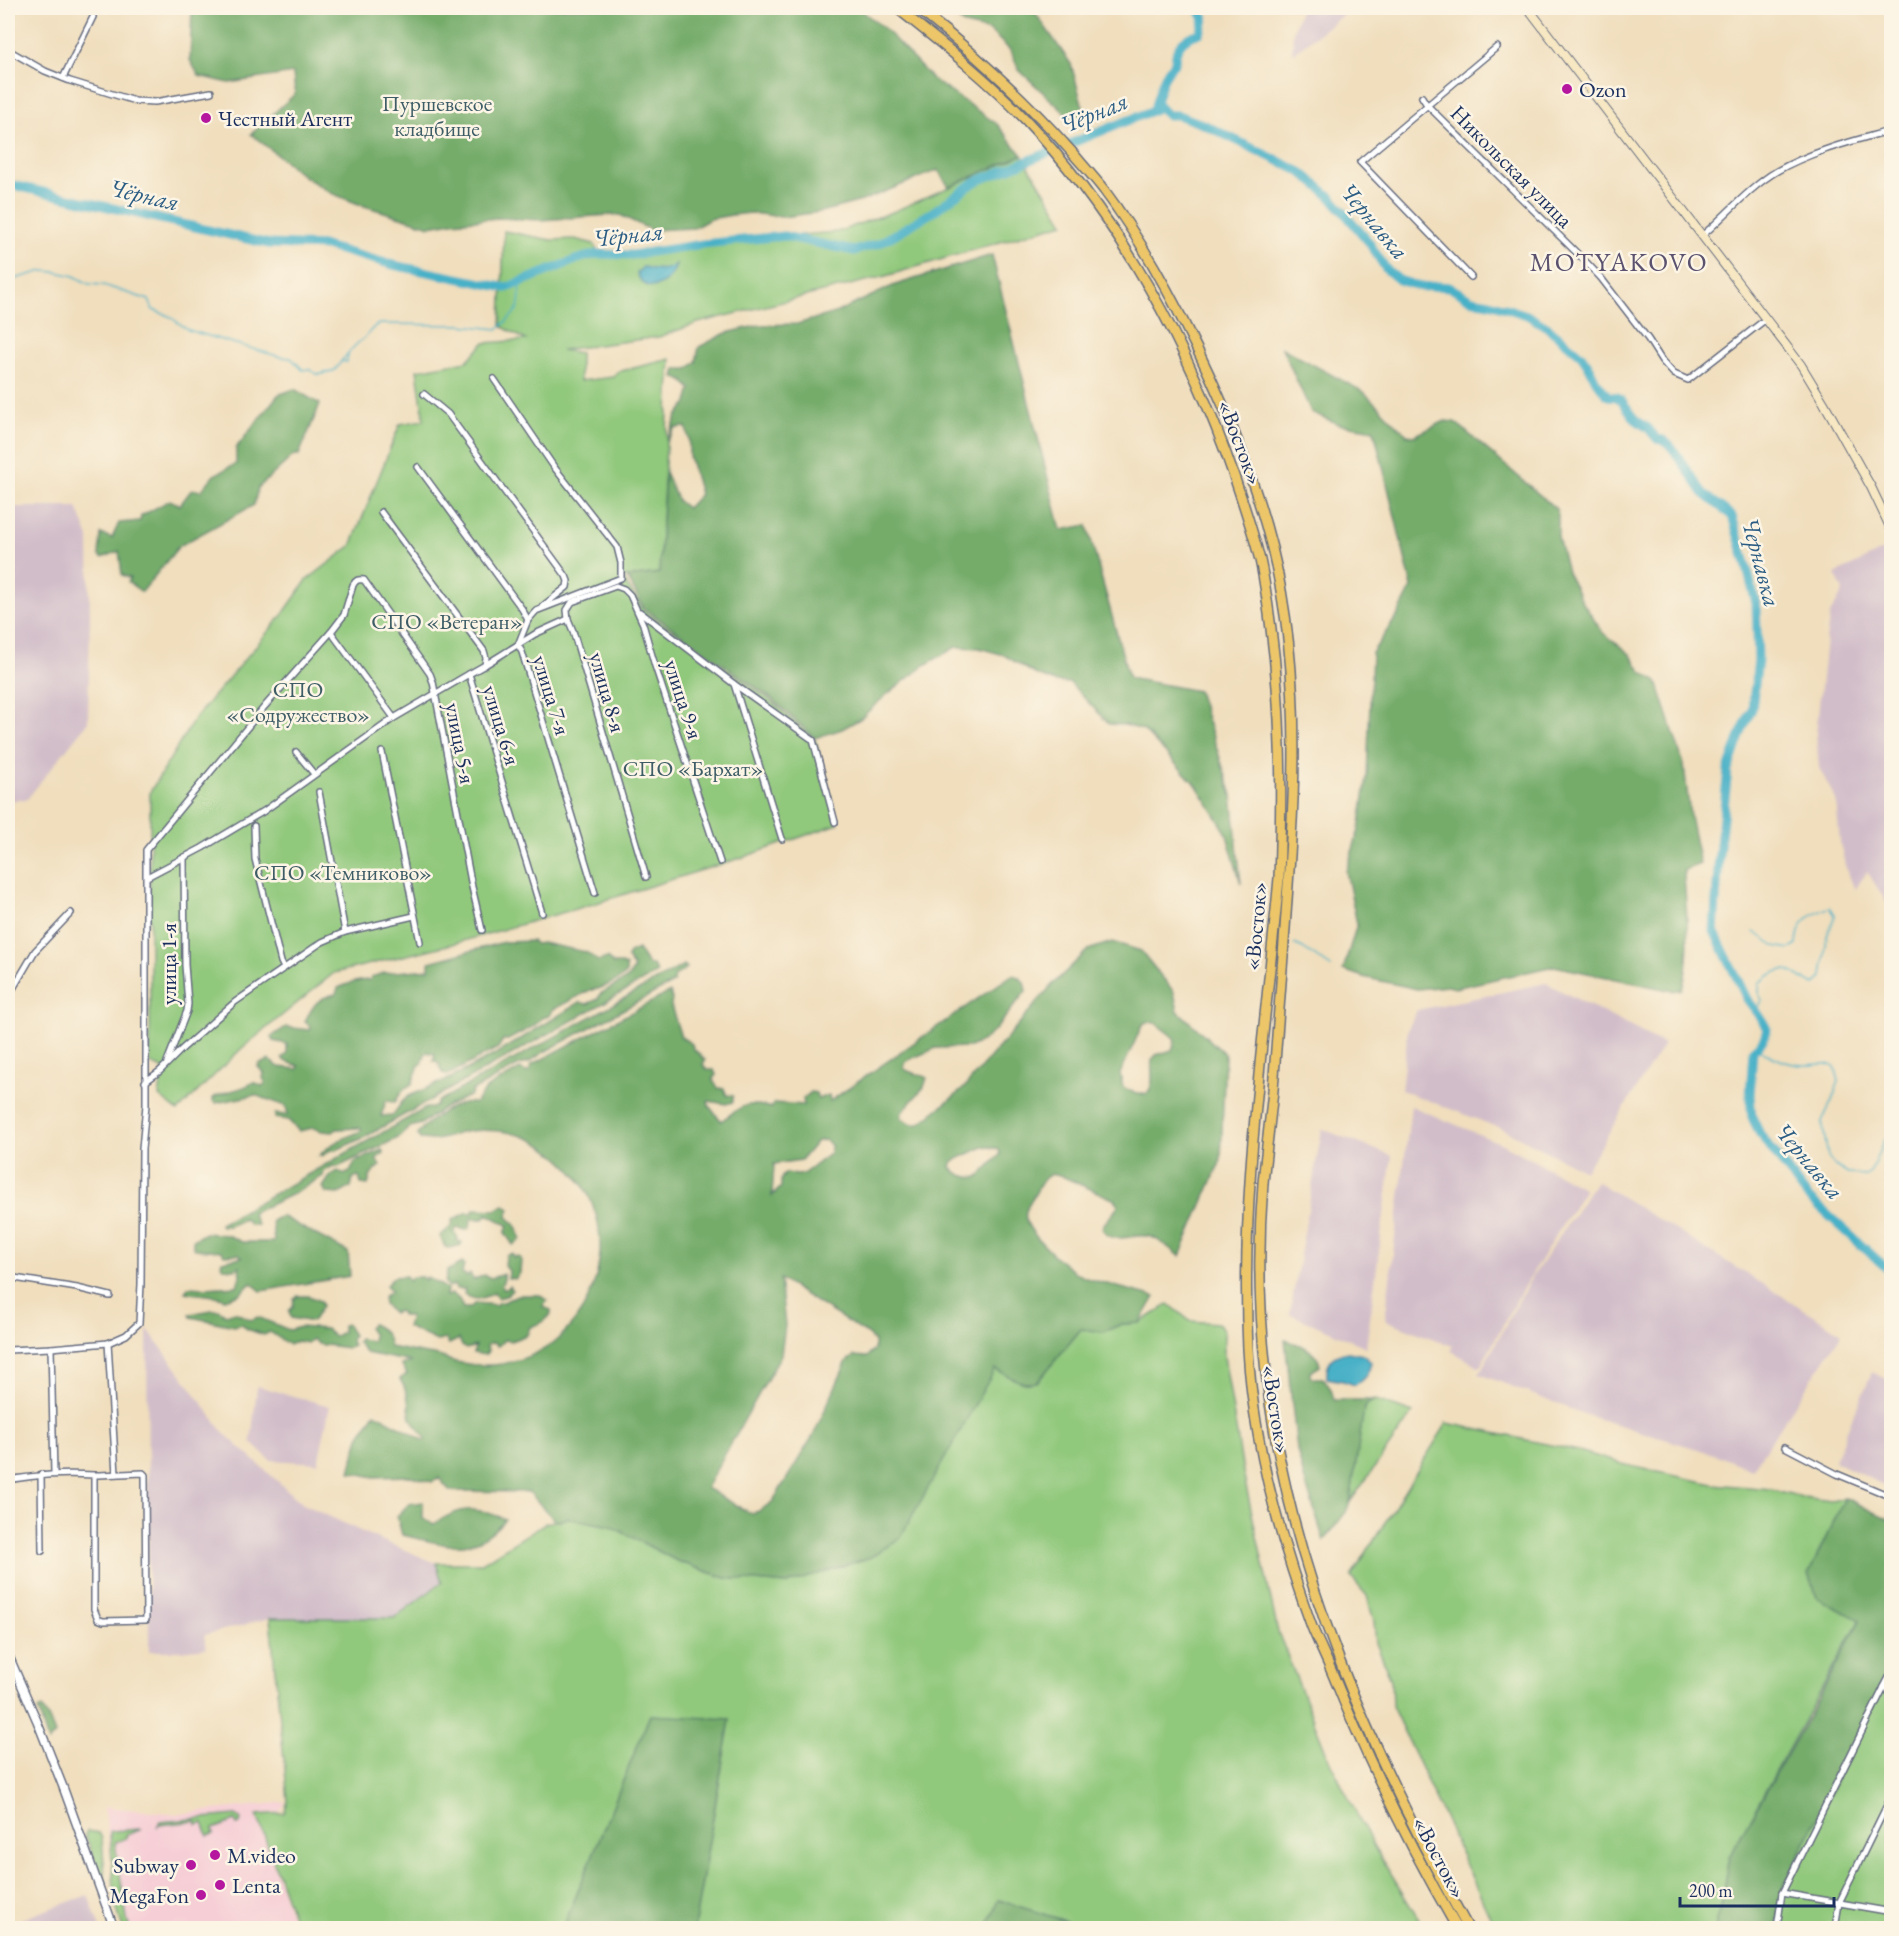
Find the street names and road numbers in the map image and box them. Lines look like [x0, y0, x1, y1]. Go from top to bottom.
street label: Никольская улица [1444, 99, 1580, 234]
street label: «Восток» [1211, 395, 1270, 489]
street label: улица 8-я [582, 649, 633, 736]
street label: улица 7-я [526, 652, 577, 739]
street label: улица 9-я [657, 656, 710, 743]
street label: улица 6-я [476, 682, 527, 769]
street label: улица 5-я [438, 700, 483, 786]
street label: «Восток» [1237, 880, 1274, 972]
street label: улица 1-я [154, 923, 183, 1005]
street label: «Восток» [1255, 1363, 1298, 1455]
street label: «Восток» [1406, 1811, 1473, 1903]

